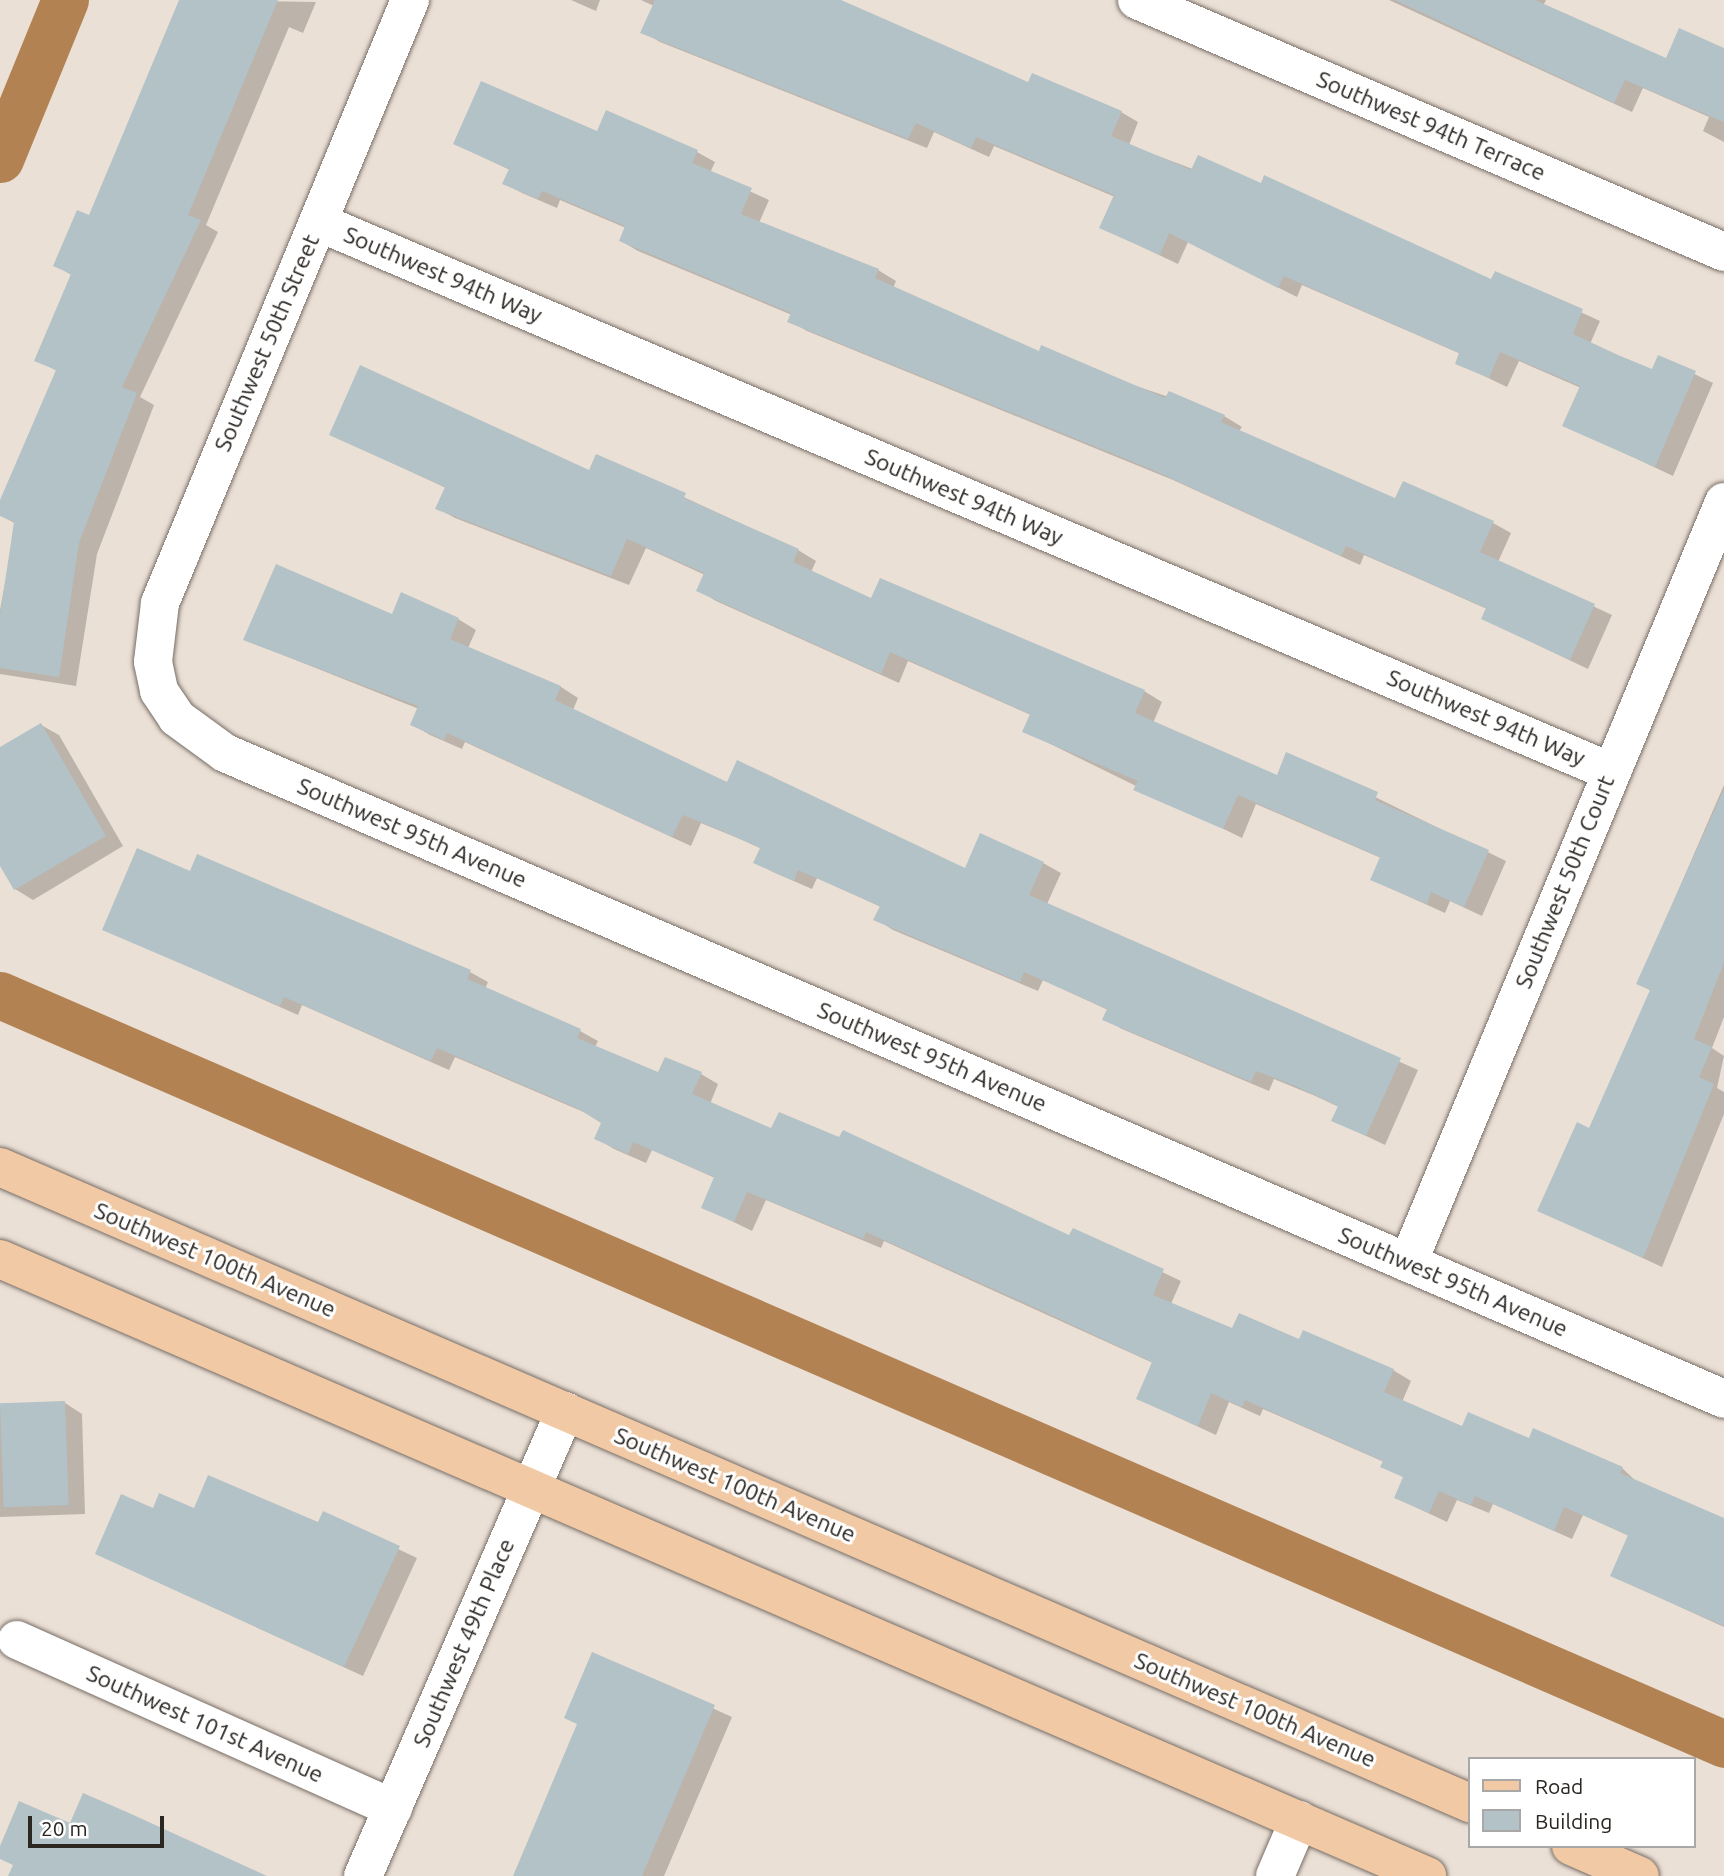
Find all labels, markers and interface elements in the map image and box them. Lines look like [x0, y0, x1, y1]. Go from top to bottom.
street label: Southwest 94th Terrace [1312, 65, 1550, 187]
street label: Southwest 94th Way [340, 221, 546, 329]
street label: Southwest 50th Street [209, 230, 325, 456]
street label: Southwest 94th Way [861, 443, 1067, 551]
street label: Southwest 94th Way [1383, 664, 1589, 772]
street label: Southwest 50th Court [1510, 771, 1620, 993]
street label: Southwest 95th Avenue [293, 772, 531, 894]
street label: Southwest 95th Avenue [813, 996, 1051, 1118]
street label: Southwest 100th Avenue [90, 1197, 340, 1323]
street label: Southwest 95th Avenue [1334, 1221, 1572, 1343]
street label: Southwest 100th Avenue [610, 1422, 860, 1548]
street label: Southwest 49th Place [408, 1535, 520, 1751]
street label: Southwest 100th Avenue [1130, 1647, 1380, 1773]
street label: Southwest 101st Avenue [82, 1659, 328, 1789]
legend [1468, 1757, 1696, 1848]
text: Road [1535, 1774, 1583, 1798]
scale bar [32, 1802, 168, 1846]
text: Building [1535, 1809, 1612, 1833]
text: 20 m [41, 1816, 88, 1840]

